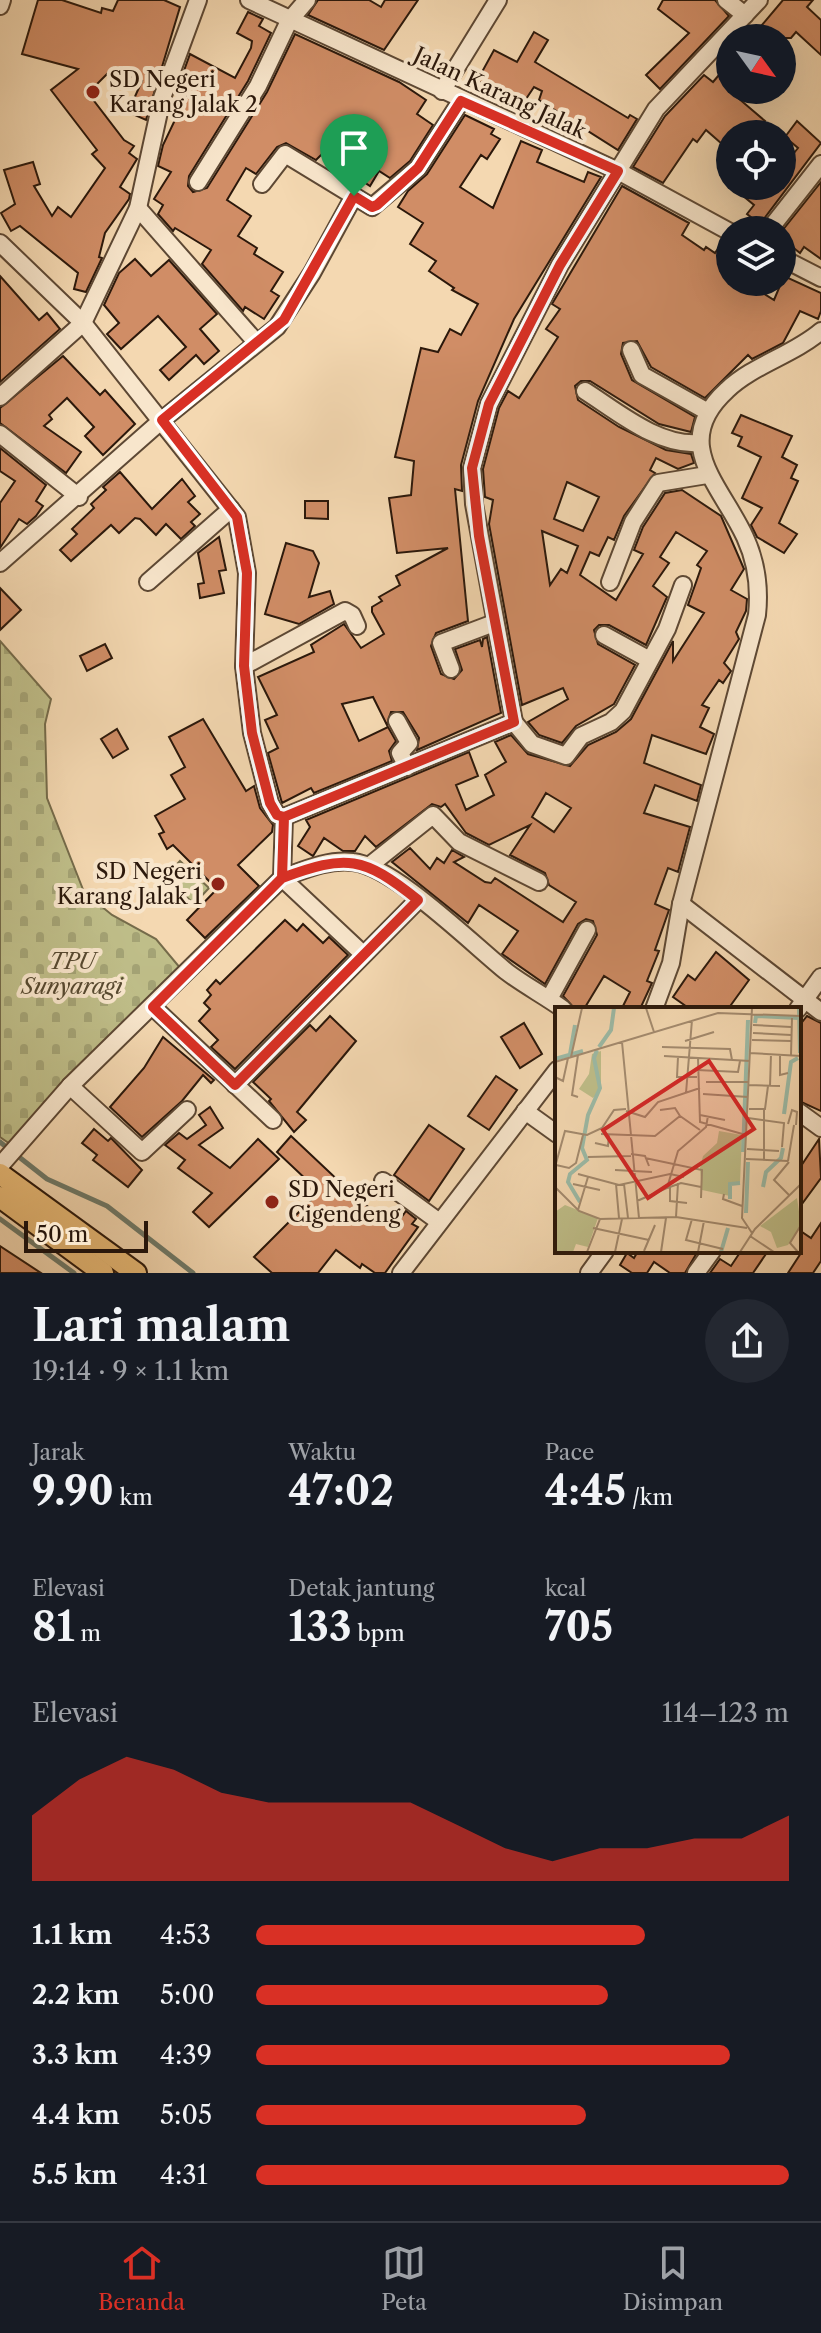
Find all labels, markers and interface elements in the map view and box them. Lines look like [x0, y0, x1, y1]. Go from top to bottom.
north arrow [716, 24, 796, 104]
map controls [716, 24, 796, 296]
street label: Jalan Karang Jalak [407, 40, 592, 145]
place label: SD Negeri Karang Jalak 2 [109, 66, 258, 118]
marker: SD Negeri Karang Jalak 2 [84, 83, 102, 101]
pin [320, 114, 388, 196]
button: locate [716, 120, 796, 200]
icon: arrive [332, 126, 376, 170]
button: layers [716, 216, 796, 296]
place label: SD Negeri Karang Jalak 1 [57, 858, 202, 910]
marker: SD Negeri Karang Jalak 1 [209, 875, 227, 893]
park label: TPU Sunyaragi [19, 948, 124, 1000]
inset map [555, 1007, 801, 1253]
place label: SD Negeri Cigendeng [288, 1176, 401, 1228]
marker: SD Negeri Cigendeng [263, 1193, 281, 1211]
scale bar [24, 1217, 148, 1253]
text: 50 m [36, 1221, 88, 1248]
text: Lari malam [32, 1298, 290, 1352]
button: share [705, 1299, 789, 1383]
text: 19:14 · 9 × 1.1 km [32, 1355, 229, 1387]
text: Jarak [32, 1439, 85, 1466]
text: Waktu [288, 1439, 356, 1466]
text: Pace [545, 1439, 594, 1466]
text: 9.90 [32, 1466, 114, 1515]
text: 47:02 [288, 1466, 394, 1515]
text: 4:45 [545, 1466, 626, 1515]
text: km [114, 1484, 153, 1511]
text: /km [626, 1484, 673, 1511]
text: Elevasi [32, 1575, 105, 1602]
text: Detak jantung [288, 1575, 434, 1602]
text: kcal [545, 1575, 586, 1602]
text: 81 [32, 1602, 75, 1651]
text: 133 [288, 1602, 352, 1651]
text: 705 [545, 1602, 613, 1651]
text: m [75, 1620, 101, 1647]
text: bpm [352, 1620, 405, 1647]
text: Elevasi [32, 1697, 118, 1729]
text: 114–123 m [662, 1697, 789, 1729]
text: 1.1 km [32, 1919, 112, 1951]
text: 4:53 [160, 1919, 211, 1951]
text: 2.2 km [32, 1979, 119, 2011]
text: 5:00 [160, 1979, 214, 2011]
text: 3.3 km [32, 2039, 118, 2071]
text: 4:39 [160, 2039, 212, 2071]
text: 4.4 km [32, 2099, 120, 2131]
text: 5:05 [160, 2099, 212, 2131]
text: 5.5 km [32, 2159, 117, 2191]
text: 4:31 [160, 2159, 208, 2191]
tab: Beranda [98, 2241, 185, 2316]
tab: Peta [381, 2241, 427, 2316]
tab: Disimpan [623, 2241, 723, 2316]

